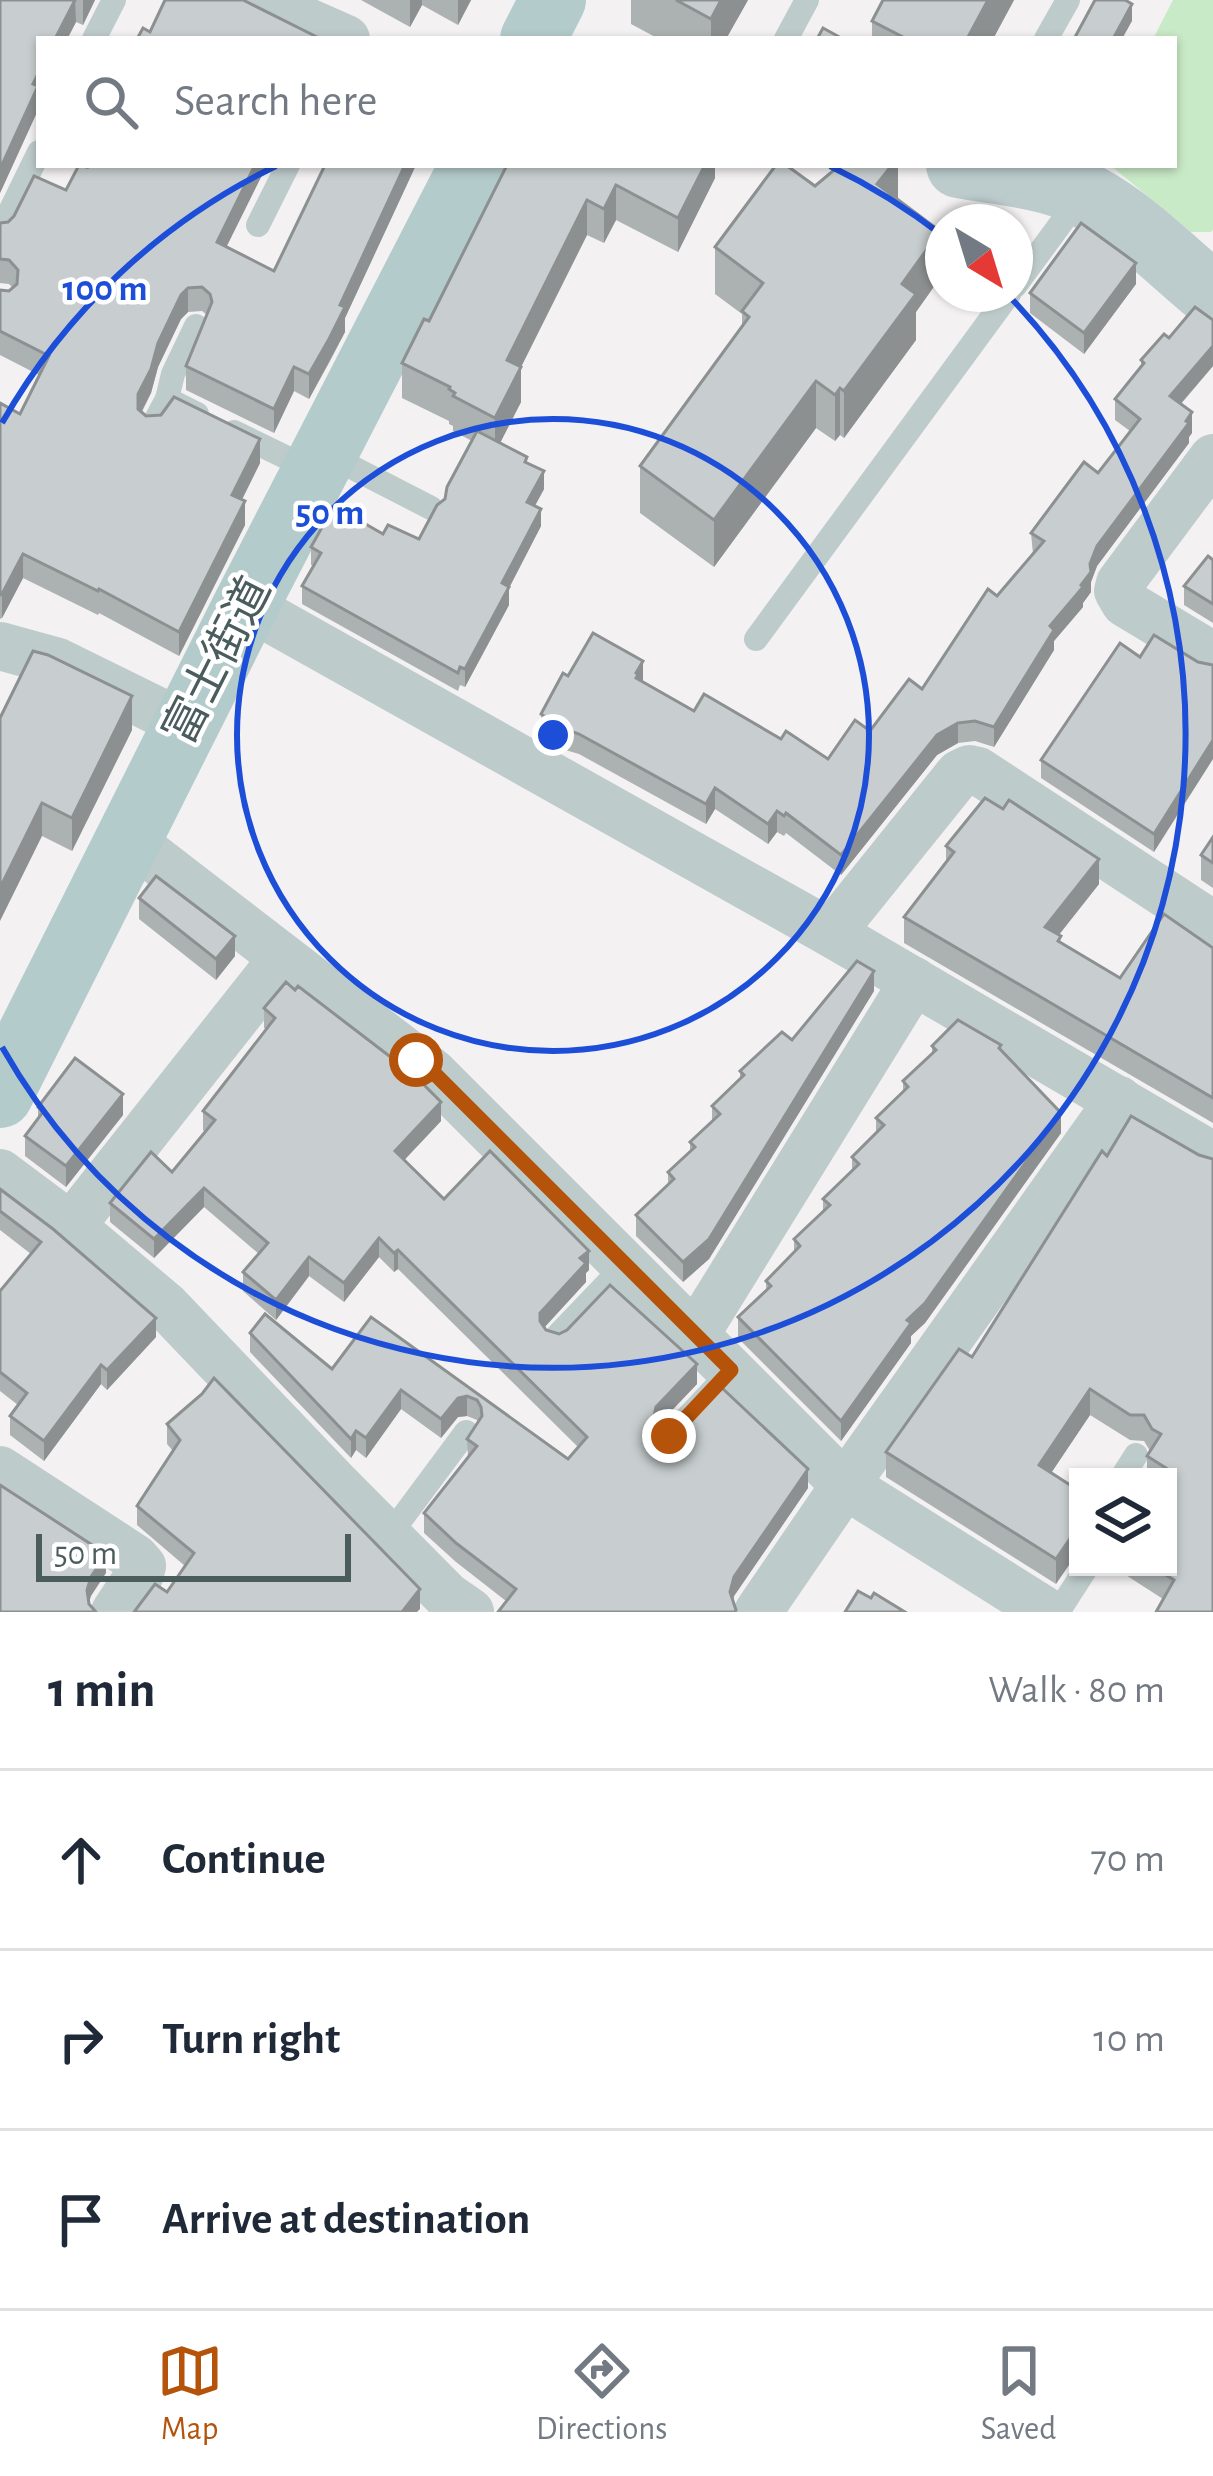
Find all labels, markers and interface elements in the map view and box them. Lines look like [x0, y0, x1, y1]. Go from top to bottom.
search box [36, 36, 1177, 168]
icon: search [78, 69, 144, 135]
text: Search here [174, 79, 377, 124]
north arrow [925, 204, 1033, 312]
text: 100 m [63, 271, 147, 307]
text: 50 m [296, 495, 364, 531]
street label: 富士街道 [155, 570, 279, 751]
centre of rings [532, 714, 574, 756]
route start [389, 1033, 443, 1087]
route end [642, 1409, 696, 1463]
map controls [1069, 1468, 1177, 1576]
button: layers [1069, 1468, 1177, 1576]
scale bar [36, 1528, 351, 1581]
text: 50 m [54, 1538, 117, 1571]
text: 1 min [48, 1665, 156, 1716]
text: Walk · 80 m [988, 1671, 1165, 1710]
icon: ahead [48, 1827, 114, 1893]
text: Continue [162, 1837, 326, 1882]
text: 70 m [1091, 1840, 1165, 1879]
icon: right [48, 2007, 114, 2073]
text: Turn right [162, 2017, 340, 2062]
text: 10 m [1093, 2020, 1165, 2059]
icon: arrive [48, 2187, 114, 2253]
text: Arrive at destination [162, 2197, 530, 2242]
tab: Map [157, 2338, 223, 2450]
tab: Directions [536, 2338, 667, 2450]
tab: Saved [981, 2338, 1056, 2450]

